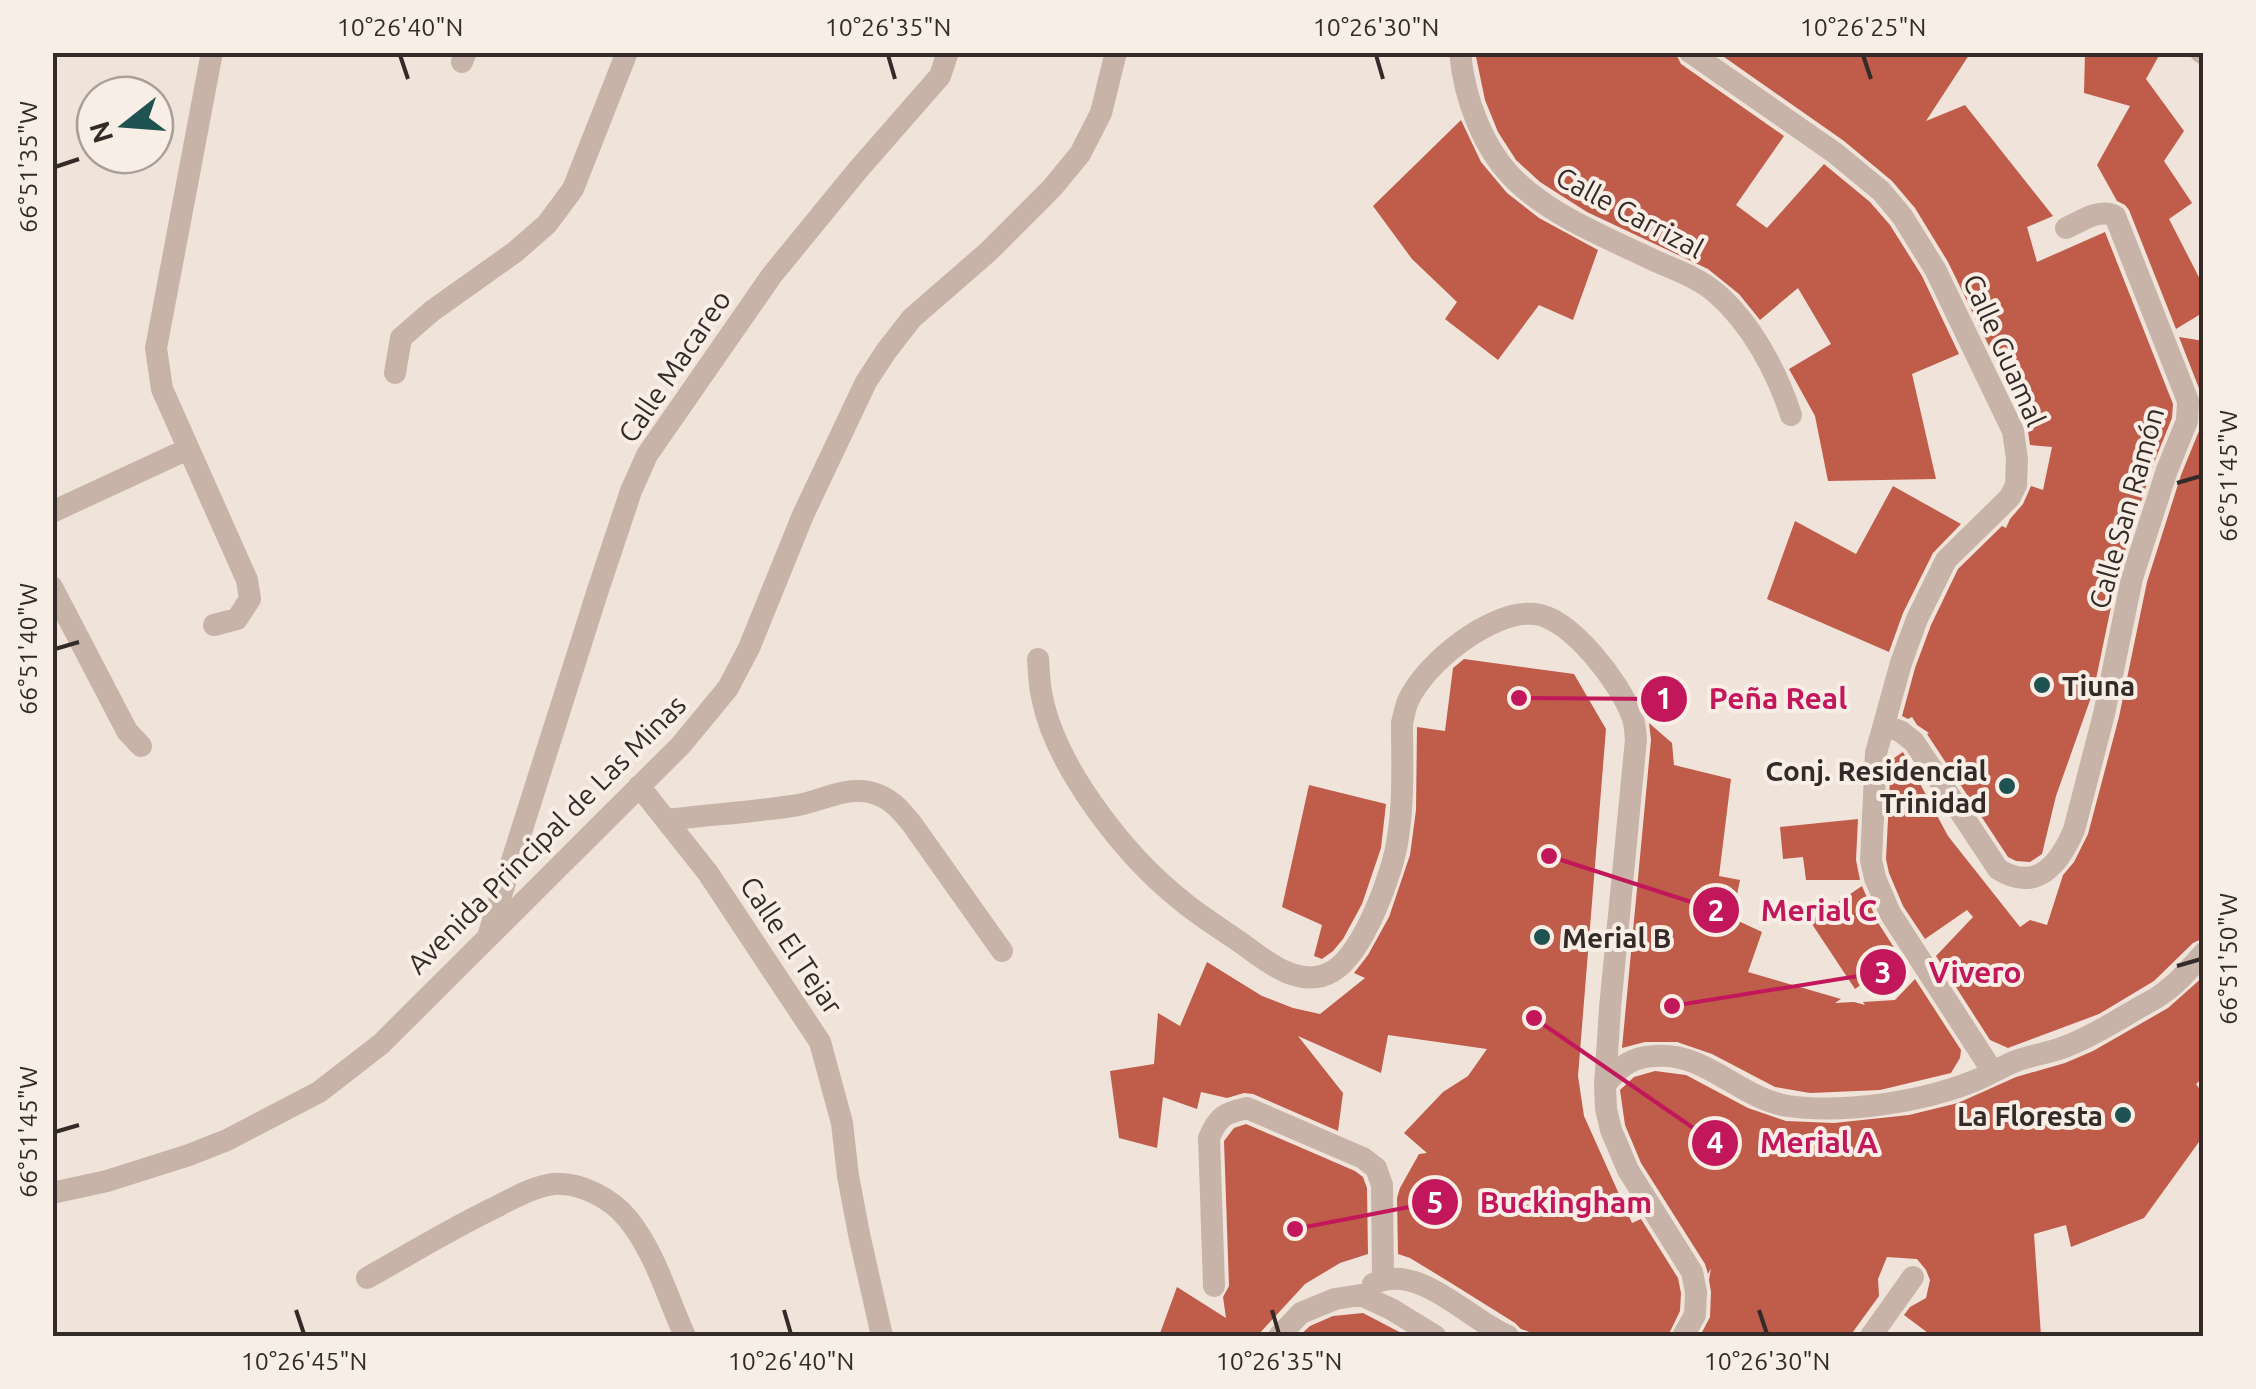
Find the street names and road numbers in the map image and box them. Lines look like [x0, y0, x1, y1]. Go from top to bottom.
street label: Calle Carrizal [1551, 160, 1709, 264]
street label: Calle Guamal [1958, 269, 2052, 431]
street label: Calle Macareo [612, 284, 736, 448]
street label: Calle San Ramón [2082, 404, 2170, 612]
street label: Avenida Principal de Las Minas [401, 689, 691, 979]
street label: Calle El Tejar [735, 870, 850, 1020]

